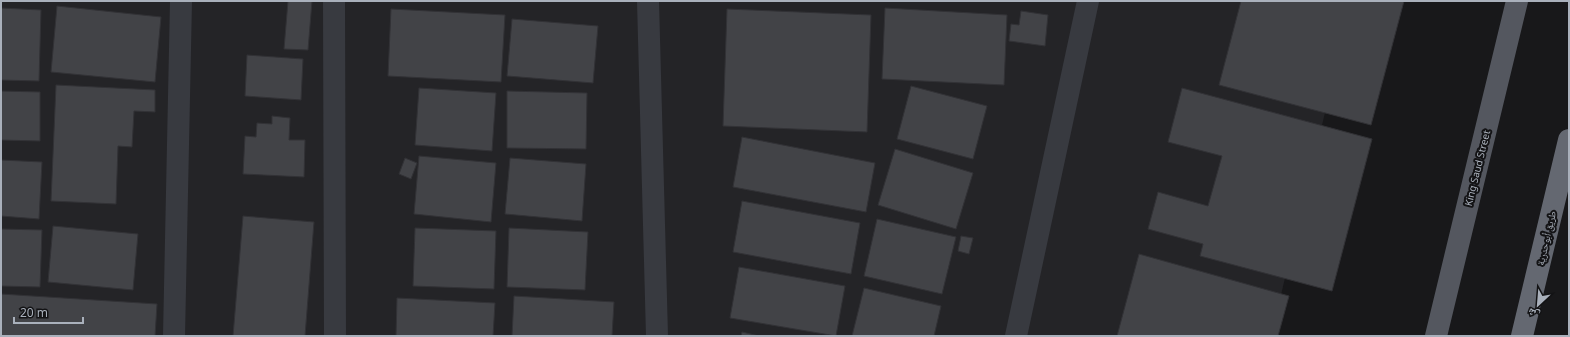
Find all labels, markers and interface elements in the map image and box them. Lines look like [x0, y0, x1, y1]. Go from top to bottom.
street label: King Saud Street [1461, 128, 1493, 207]
street label: طريق أبوحدرية [1533, 209, 1559, 267]
north arrow [1518, 285, 1558, 325]
scale bar [14, 299, 83, 325]
text: 20 m [20, 304, 48, 321]
text: ش [1525, 304, 1542, 324]

